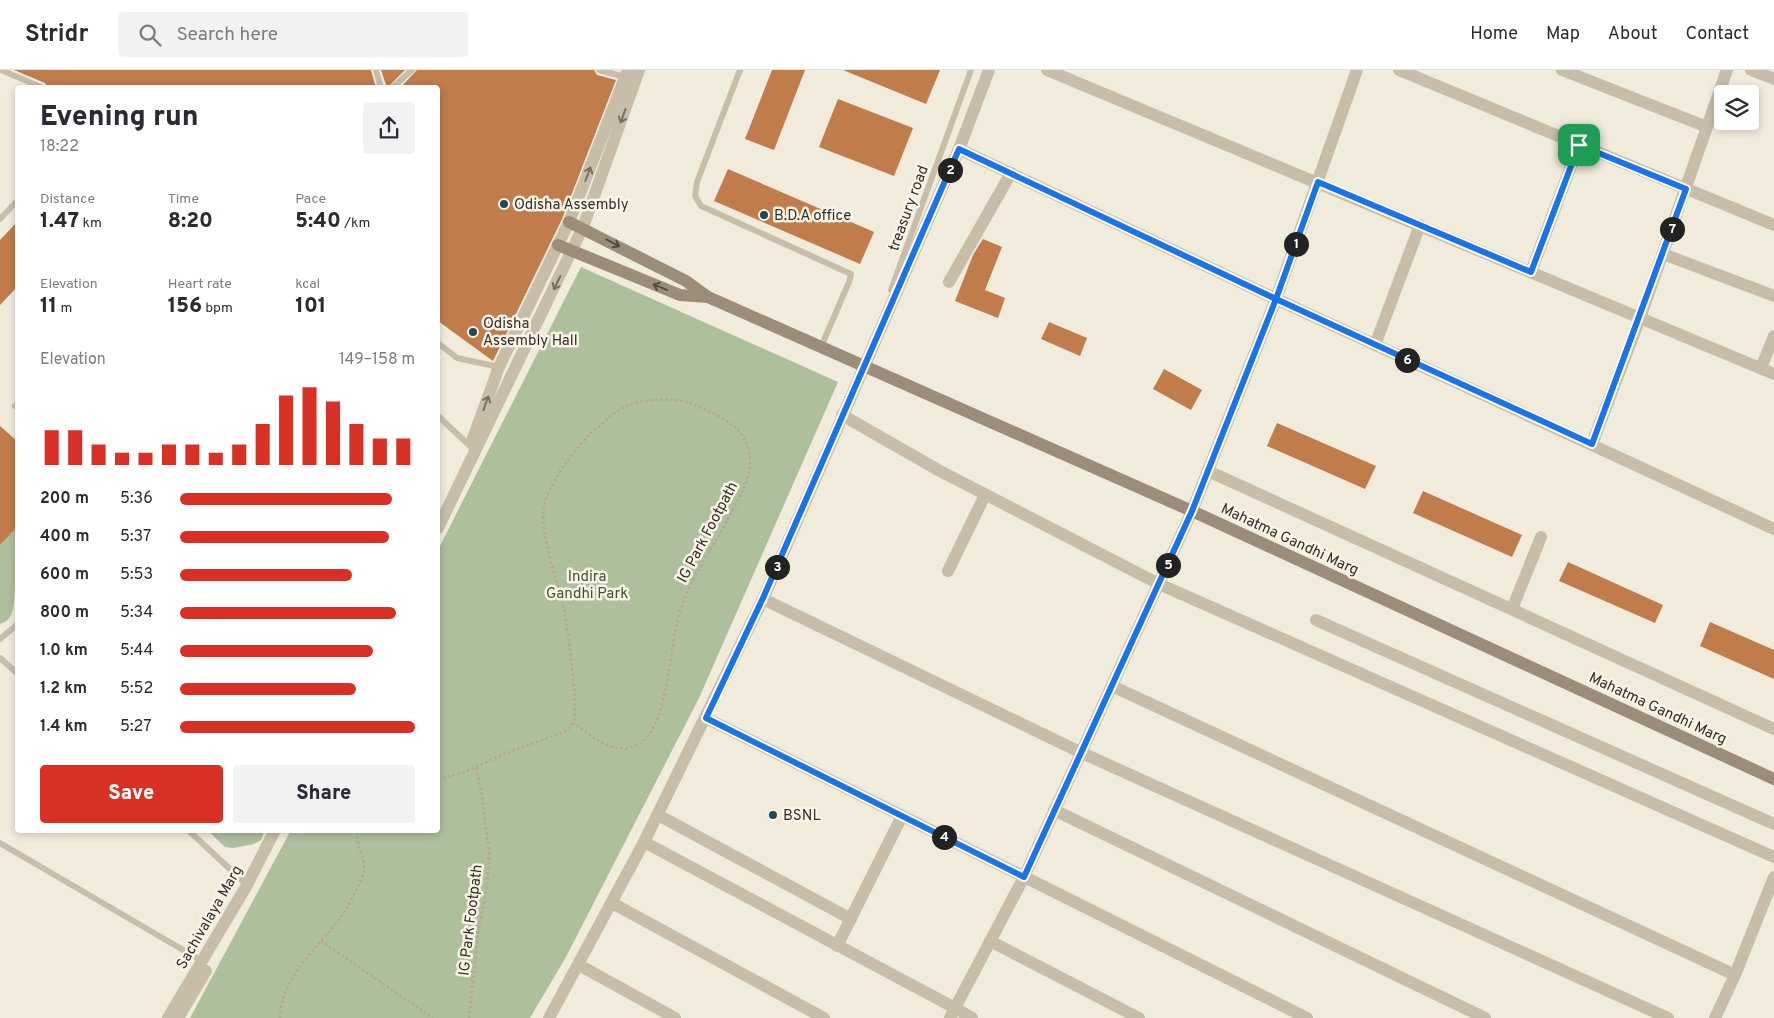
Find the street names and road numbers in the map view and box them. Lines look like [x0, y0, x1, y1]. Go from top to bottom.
street label: treasury road [885, 163, 934, 254]
street label: IG Park Footpath [674, 479, 743, 587]
street label: Mahatma Gandhi Marg [1217, 500, 1361, 581]
street label: Mahatma Gandhi Marg [1585, 669, 1729, 750]
street label: Sachivalaya Marg [173, 863, 248, 973]
street label: IG Park Footpath [455, 864, 488, 977]

